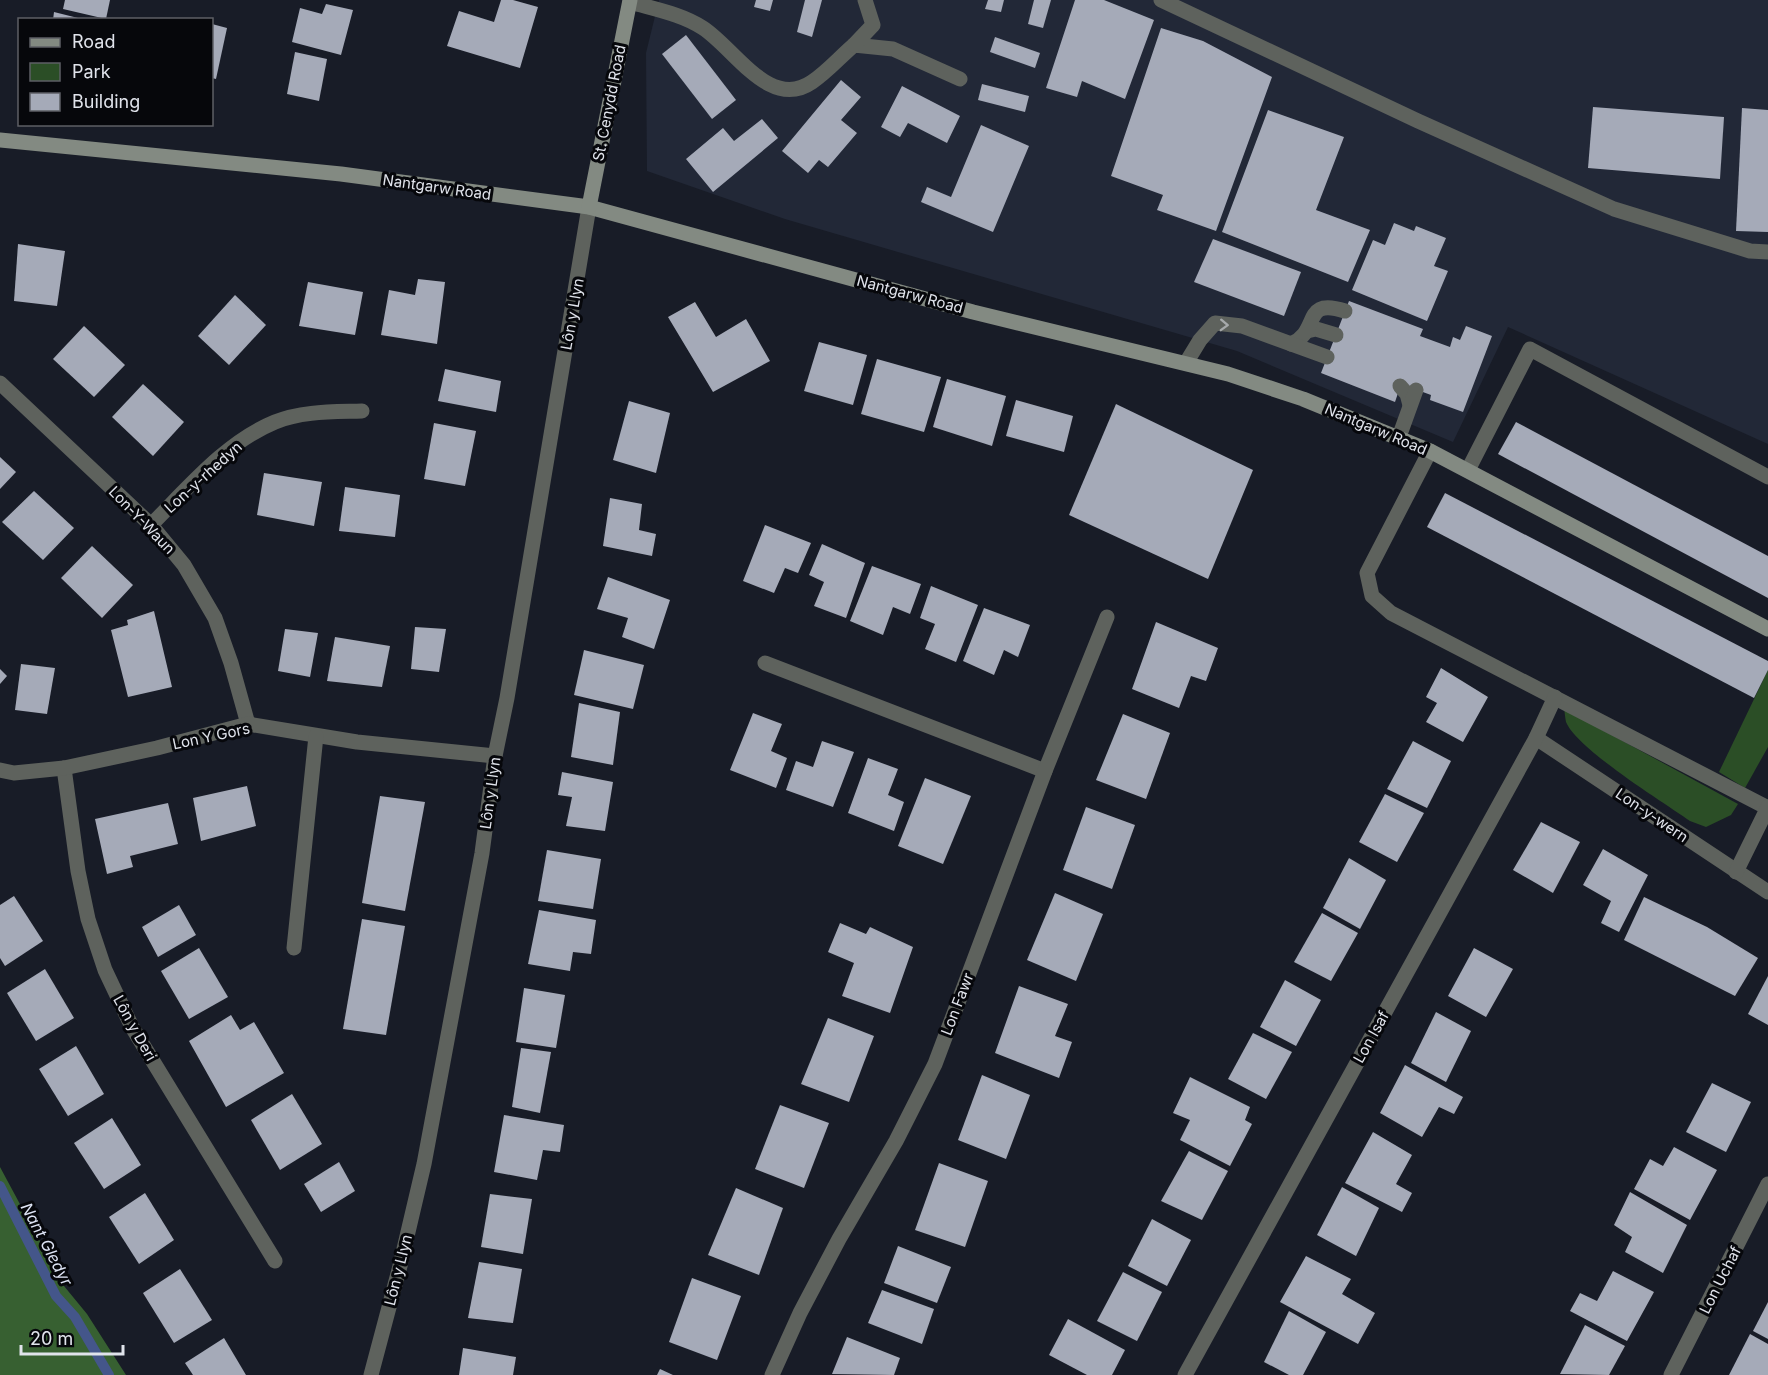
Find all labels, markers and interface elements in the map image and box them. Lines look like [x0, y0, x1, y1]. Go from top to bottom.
legend [18, 18, 213, 126]
text: Road [72, 31, 115, 52]
street label: St. Cenydd Road [588, 43, 630, 163]
text: Park [72, 61, 111, 82]
text: Building [72, 91, 140, 112]
street label: Nantgarw Road [381, 170, 493, 204]
street label: Nantgarw Road [855, 271, 965, 317]
street label: Lôn y Llyn [556, 277, 588, 351]
one-way arrow [1220, 318, 1229, 331]
street label: Nantgarw Road [1322, 399, 1430, 459]
street label: Lon-y-rhedyn [160, 437, 246, 517]
street label: Lon-Y-Waun [105, 482, 179, 558]
street label: Lon Y Gors [171, 719, 252, 753]
street label: Lôn y Llyn [476, 756, 504, 830]
street label: Lon-y-wern [1612, 784, 1692, 846]
street label: Lon Fawr [936, 970, 978, 1038]
street label: Lôn y Deri [109, 992, 161, 1064]
street label: Lon Isaf [1349, 1007, 1393, 1066]
water label: Nant Gledyr [17, 1199, 78, 1290]
street label: Lôn y Llyn [380, 1232, 416, 1308]
street label: Lon Uchaf [1695, 1243, 1745, 1317]
scale bar [21, 1318, 123, 1356]
text: 20 m [30, 1328, 73, 1349]

